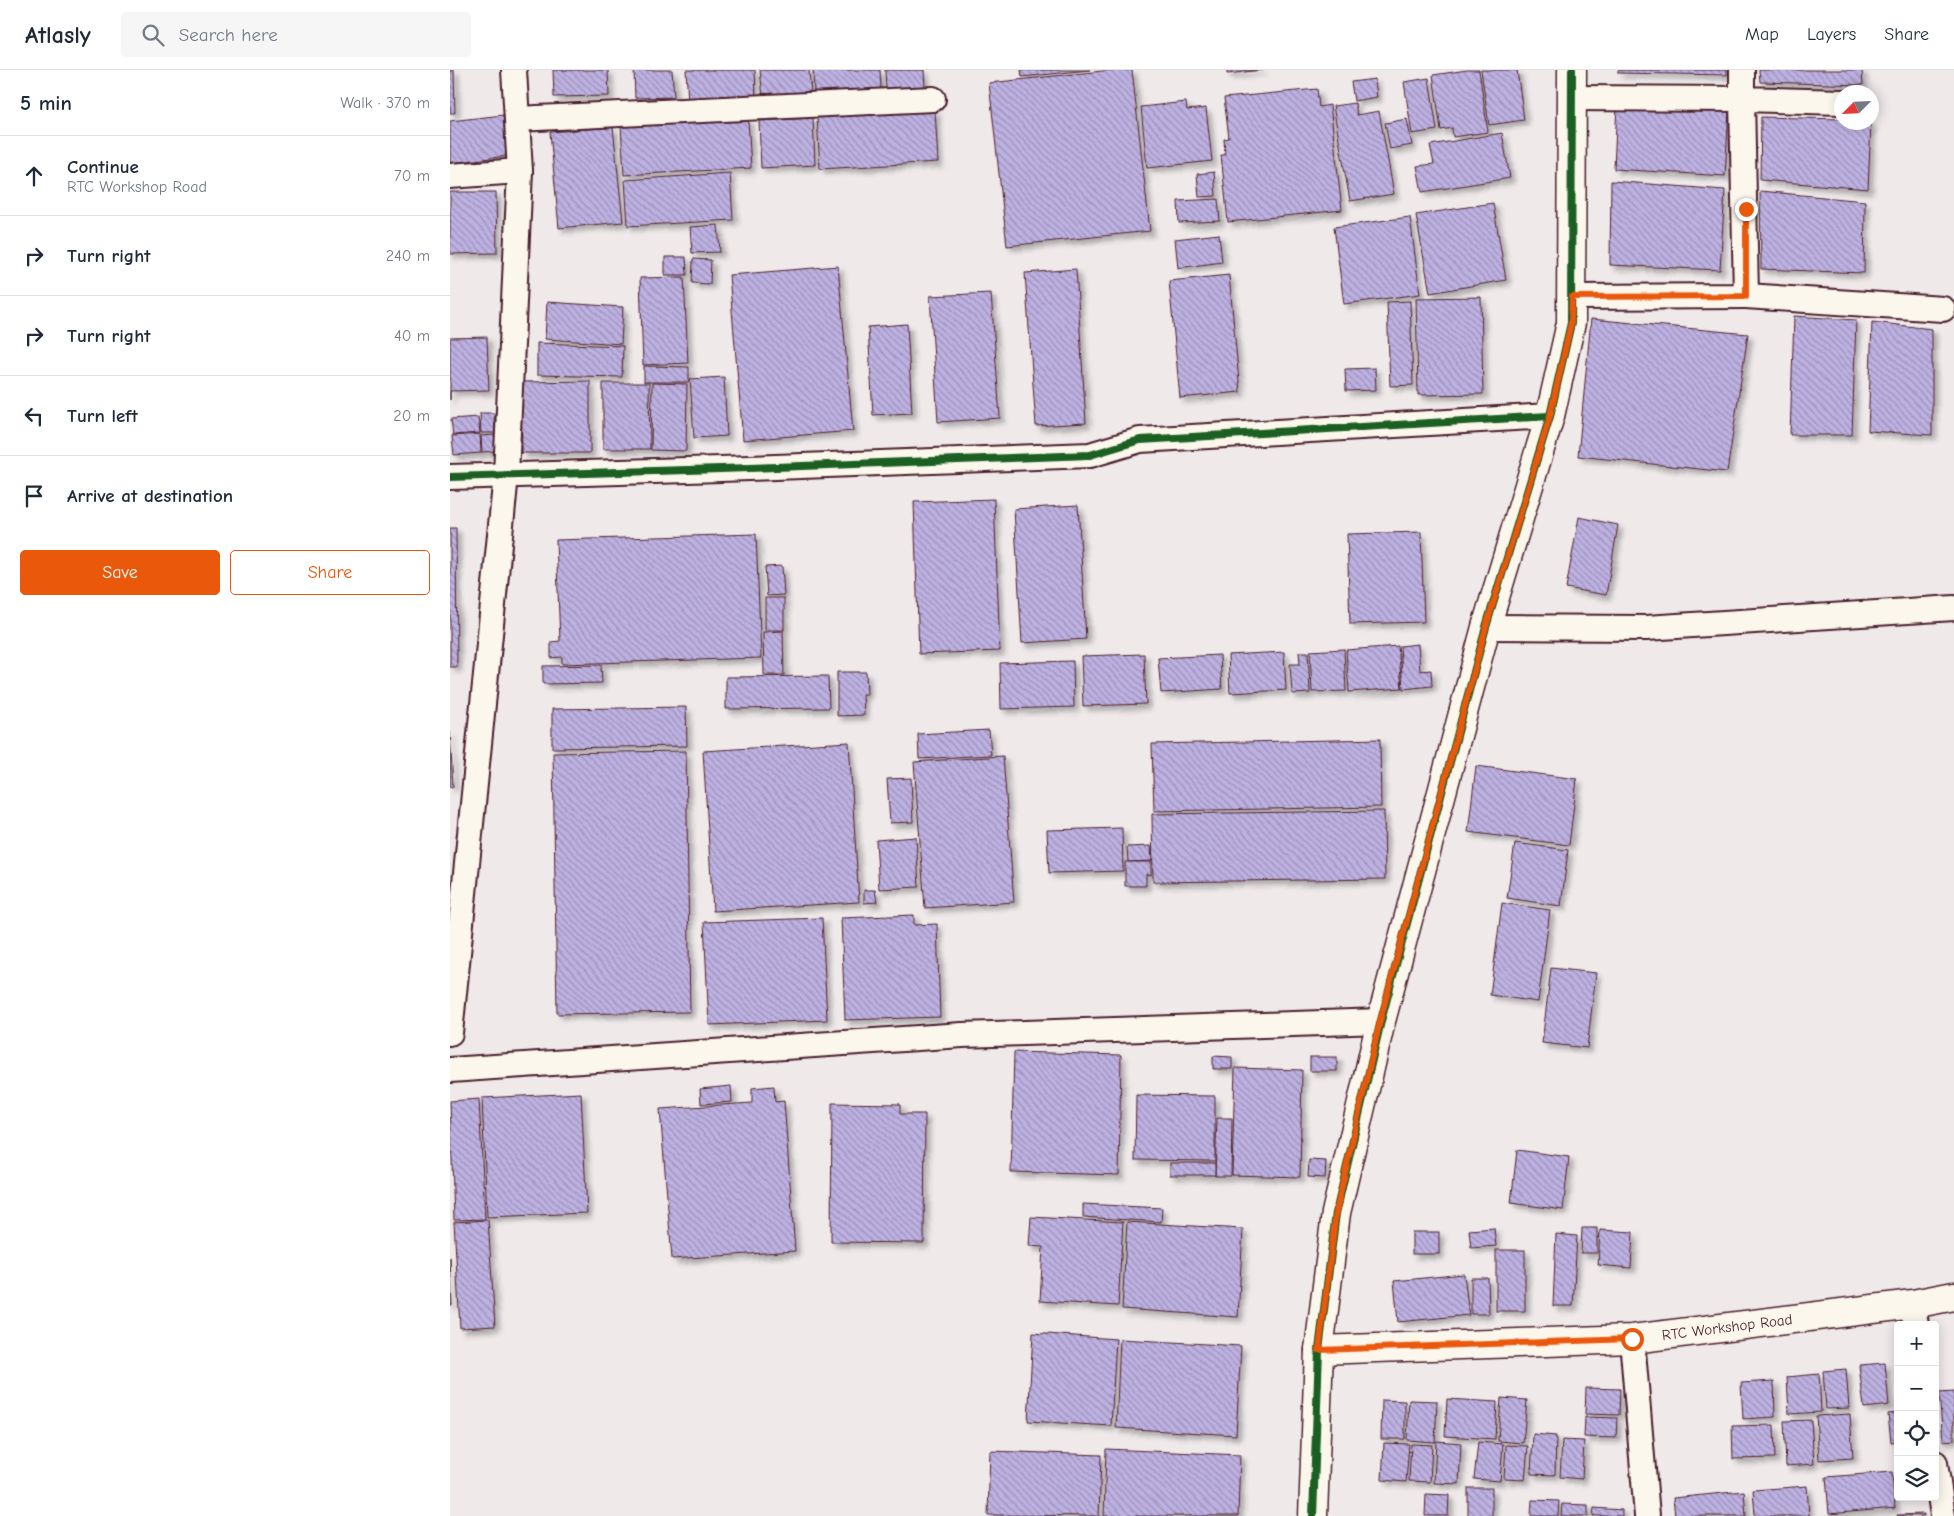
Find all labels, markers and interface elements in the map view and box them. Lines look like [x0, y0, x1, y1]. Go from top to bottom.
search box [121, 12, 471, 57]
text: Atlasly [25, 21, 91, 49]
icon: search [139, 21, 167, 49]
text: Search here [179, 24, 278, 46]
text: Map [1745, 24, 1779, 45]
text: Layers [1807, 24, 1856, 45]
text: Share [1884, 24, 1929, 45]
north arrow [1834, 85, 1879, 130]
text: 5 min [20, 91, 72, 115]
text: Walk · 370 m [340, 94, 430, 112]
text: Continue [67, 156, 139, 178]
icon: ahead [20, 162, 48, 190]
text: 70 m [394, 167, 430, 185]
text: RTC Workshop Road [67, 178, 207, 196]
route end [1735, 198, 1758, 221]
icon: right [20, 242, 48, 270]
text: Turn right [67, 245, 151, 267]
text: 240 m [386, 247, 430, 265]
icon: right [20, 322, 48, 350]
text: Turn right [67, 325, 151, 347]
text: 40 m [394, 327, 430, 345]
icon: left [20, 402, 48, 430]
text: Turn left [67, 405, 138, 427]
text: 20 m [393, 407, 430, 425]
icon: arrive [20, 482, 48, 510]
text: Arrive at destination [67, 485, 233, 507]
button: Save [20, 550, 220, 595]
button: Share [230, 550, 430, 595]
street label: RTC Workshop Road [1661, 1310, 1793, 1344]
map controls [1894, 1321, 1939, 1501]
button: + [1894, 1321, 1939, 1366]
route start [1621, 1328, 1644, 1351]
button: − [1894, 1366, 1939, 1411]
button: locate [1894, 1411, 1939, 1456]
button: layers [1894, 1456, 1939, 1501]

